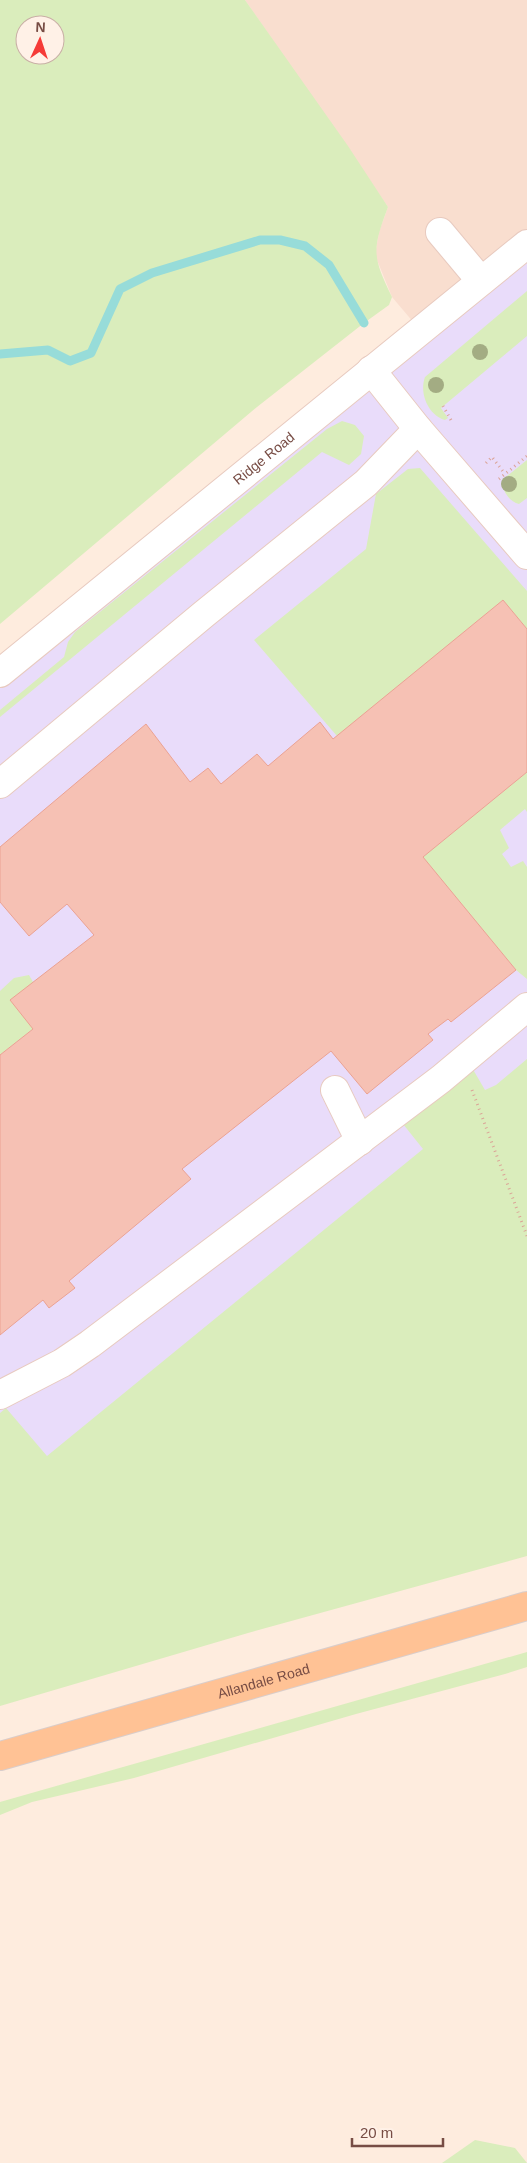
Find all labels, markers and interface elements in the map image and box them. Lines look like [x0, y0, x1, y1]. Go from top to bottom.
north arrow [15, 15, 65, 65]
text: N [35, 19, 46, 35]
street label: Ridge Road [230, 429, 297, 488]
street label: Allandale Road [216, 1660, 311, 1702]
scale bar [352, 2116, 443, 2148]
text: 20 m [360, 2124, 393, 2141]

